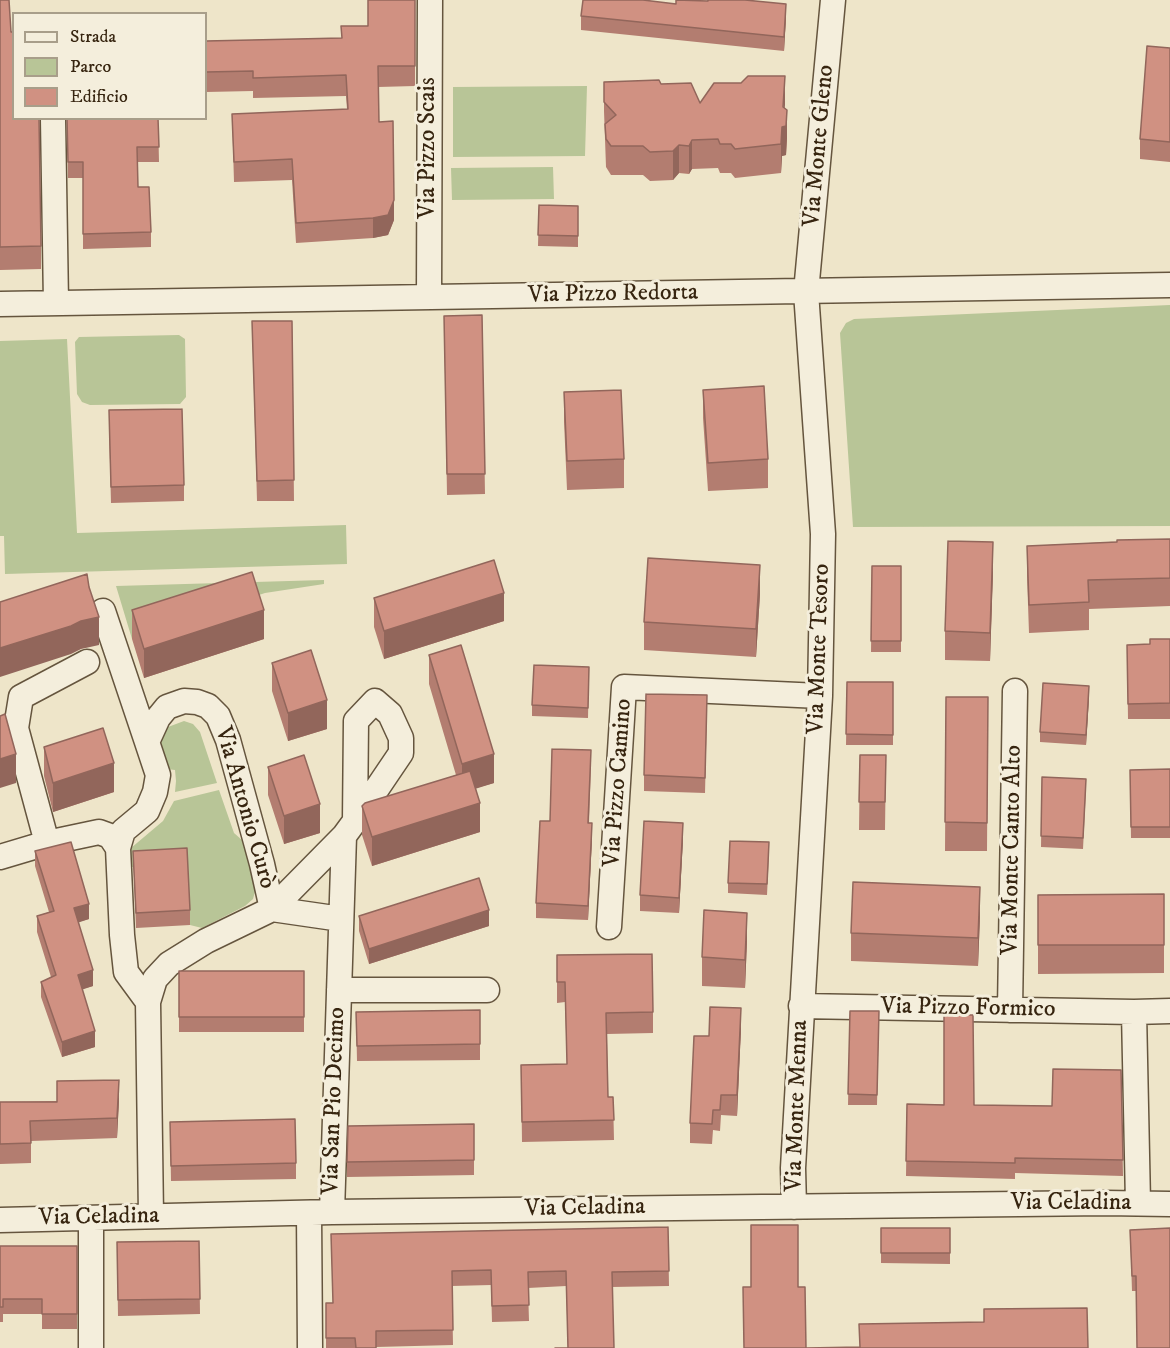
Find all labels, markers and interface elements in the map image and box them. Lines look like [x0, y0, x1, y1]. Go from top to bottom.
legend [12, 12, 207, 120]
text: Strada [70, 26, 116, 48]
text: Parco [70, 56, 111, 78]
street label: Via Monte Gleno [799, 64, 841, 228]
street label: Via Pizzo Scais [415, 77, 443, 219]
text: Edificio [70, 86, 128, 108]
street label: Via Pizzo Redorta [528, 279, 698, 311]
street label: Via Monte Tesoro [803, 563, 837, 735]
street label: Via Pizzo Camino [599, 698, 639, 868]
street label: Via Antonio Curò [207, 724, 281, 892]
street label: Via Monte Canto Alto [997, 745, 1029, 955]
street label: Via Pizzo Formico [880, 993, 1056, 1025]
street label: Via San Pio Decimo [317, 1007, 353, 1195]
street label: Via Monte Menna [781, 1020, 815, 1192]
street label: Via Celadina [1011, 1190, 1131, 1218]
street label: Via Celadina [524, 1194, 646, 1224]
street label: Via Celadina [38, 1203, 160, 1233]

